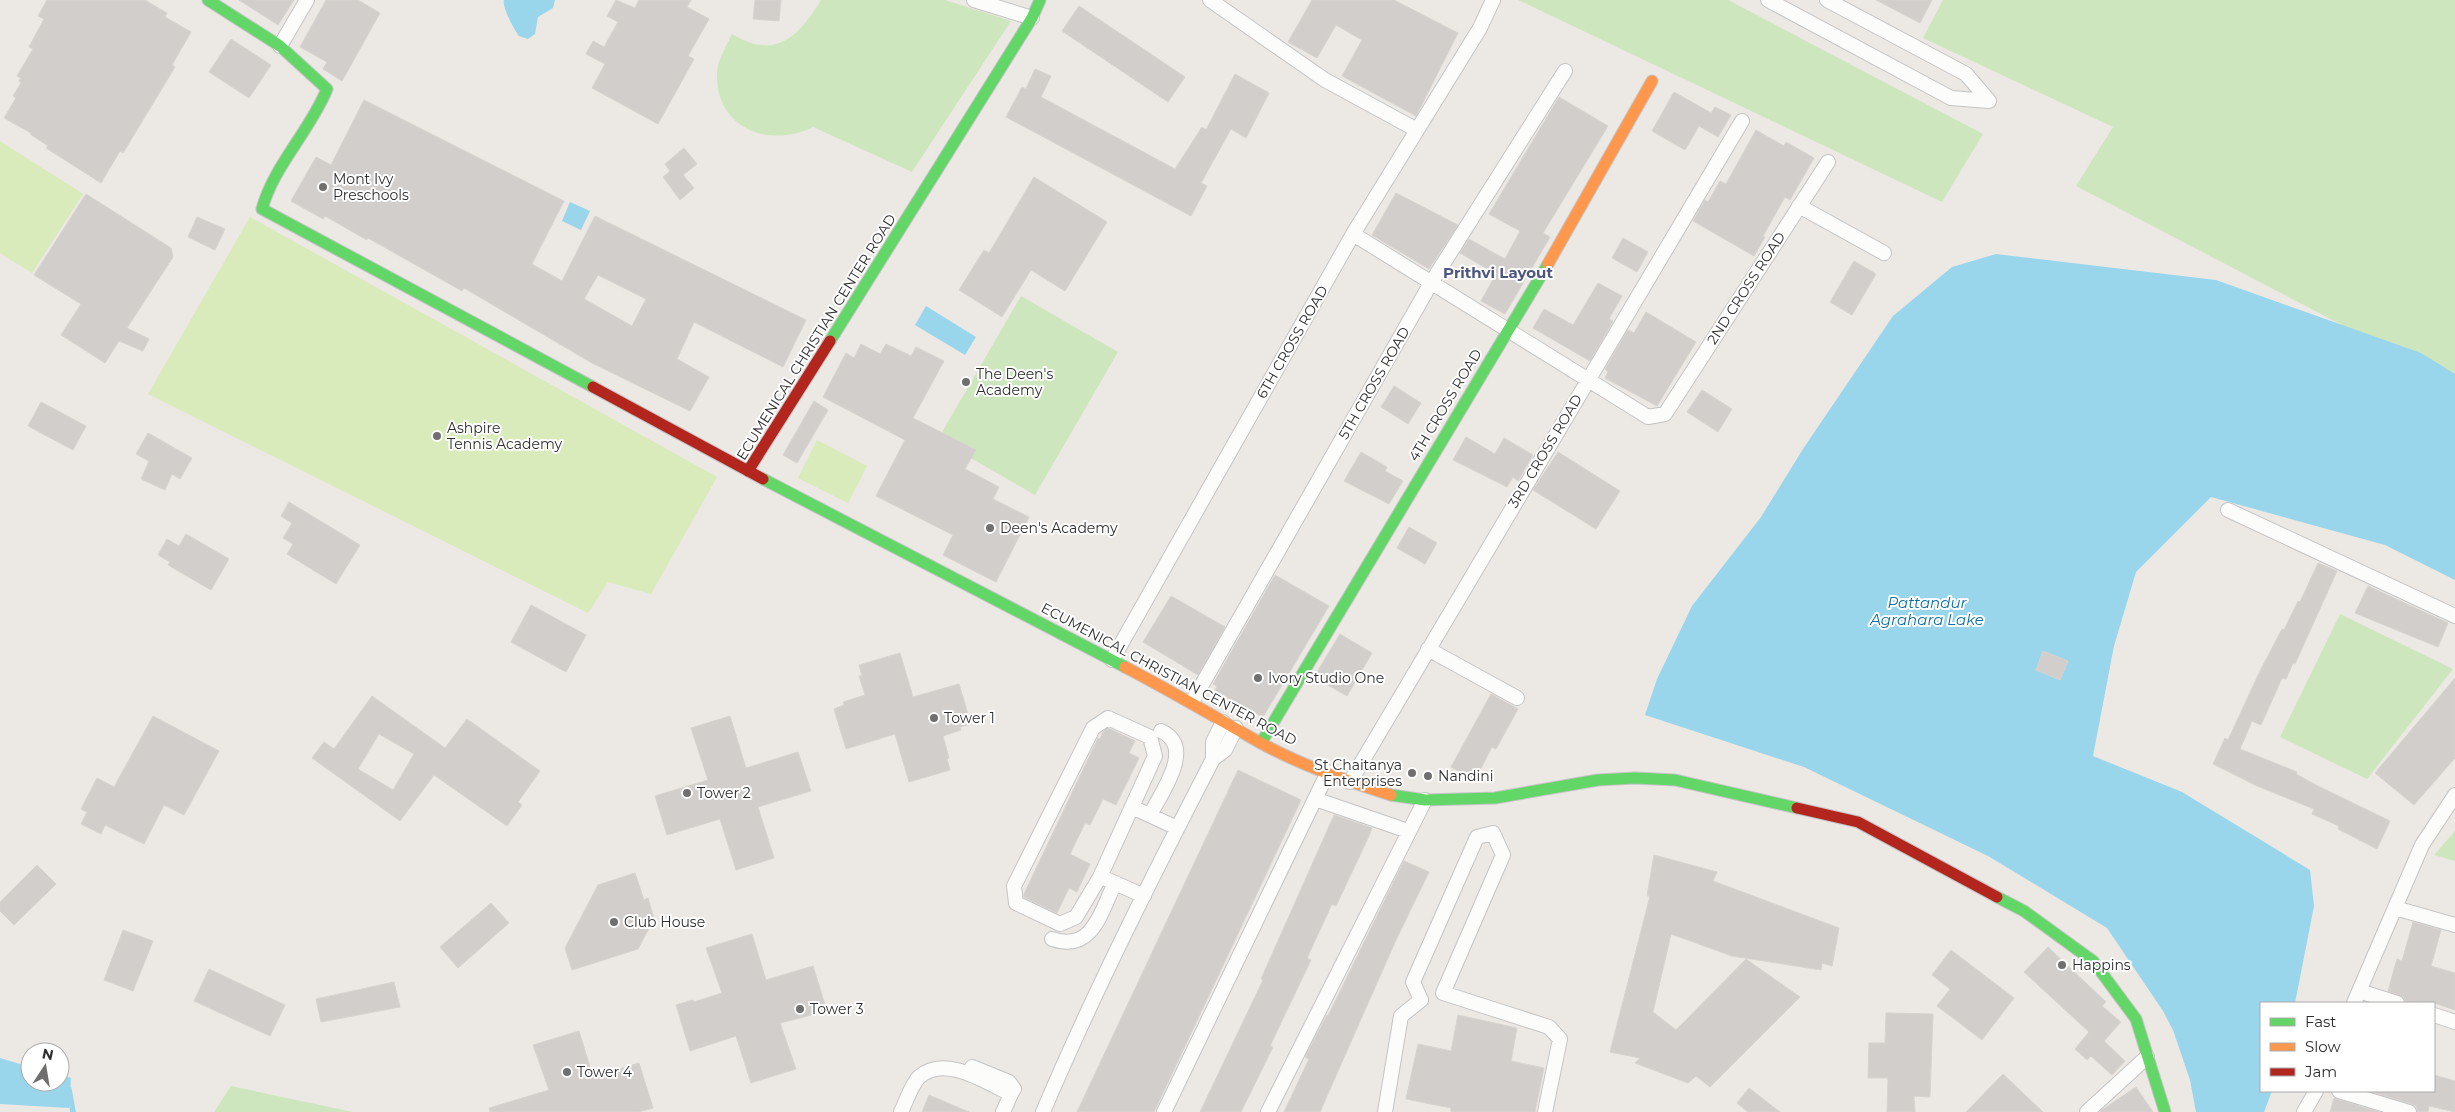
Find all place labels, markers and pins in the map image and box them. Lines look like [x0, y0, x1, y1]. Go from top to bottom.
place label: Mont Ivy Preschools [333, 170, 409, 204]
marker: Mont Ivy Preschools [317, 181, 329, 193]
place label: The Deen's Academy [976, 365, 1053, 399]
marker: The Deen's Academy [960, 376, 972, 388]
place label: Ashpire Tennis Academy [447, 419, 563, 453]
marker: Ashpire Tennis Academy [431, 430, 443, 442]
place label: Deen's Academy [1000, 519, 1118, 537]
marker: Deen's Academy [984, 522, 996, 534]
place label: Ivory Studio One [1268, 669, 1384, 687]
marker: Ivory Studio One [1252, 672, 1264, 684]
place label: Tower 1 [944, 709, 995, 727]
marker: Tower 1 [928, 712, 940, 724]
place label: St Chaitanya Enterprises [1314, 756, 1402, 790]
marker: St Chaitanya Enterprises [1406, 767, 1418, 779]
place label: Nandini [1438, 767, 1494, 785]
marker: Nandini [1422, 770, 1434, 782]
place label: Tower 2 [697, 784, 751, 802]
marker: Tower 2 [681, 787, 693, 799]
place label: Club House [624, 913, 705, 931]
marker: Club House [608, 916, 620, 928]
place label: Happins [2072, 956, 2131, 974]
marker: Happins [2056, 959, 2068, 971]
place label: Tower 3 [810, 1000, 864, 1018]
marker: Tower 3 [794, 1003, 806, 1015]
place label: Tower 4 [577, 1063, 633, 1081]
marker: Tower 4 [561, 1066, 573, 1078]

